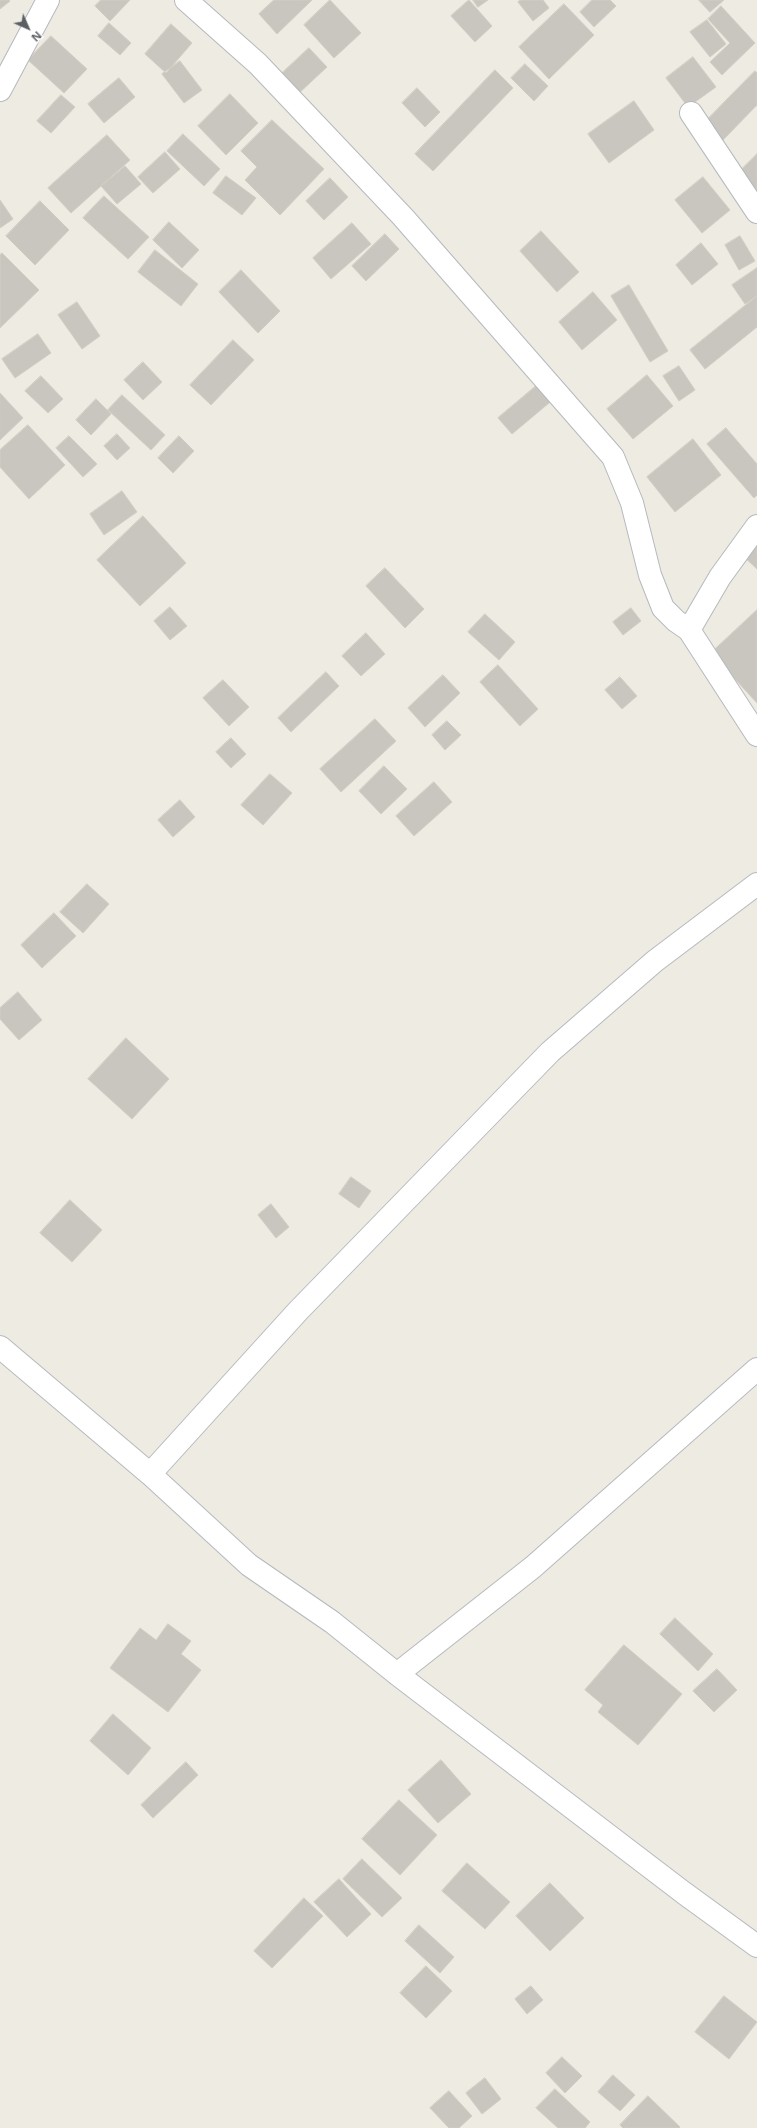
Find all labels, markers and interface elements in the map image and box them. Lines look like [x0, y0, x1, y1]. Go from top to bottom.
north arrow [8, 8, 48, 48]
text: N [28, 28, 45, 45]

